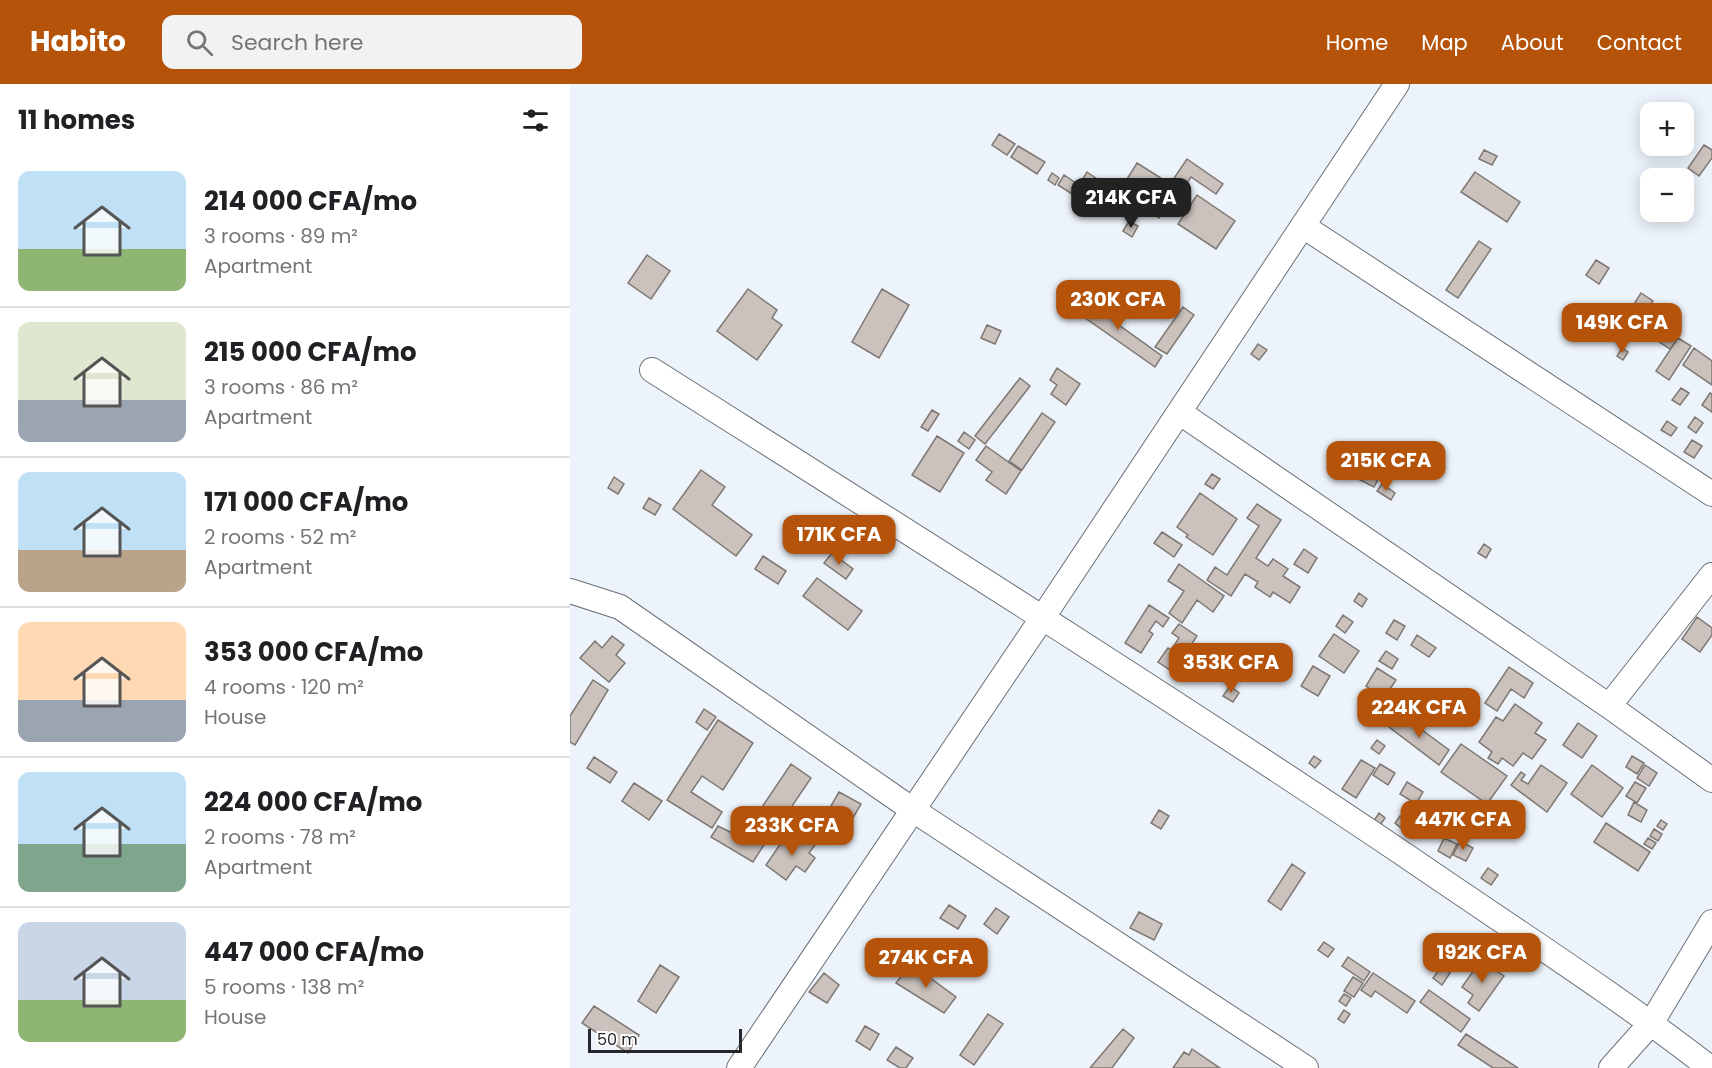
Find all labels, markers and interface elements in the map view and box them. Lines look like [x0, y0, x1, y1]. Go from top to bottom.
search box [162, 15, 582, 69]
text: Habito [30, 22, 126, 61]
icon: search [183, 26, 216, 59]
text: Search here [231, 27, 363, 58]
text: Home [1326, 28, 1388, 57]
text: Map [1421, 28, 1468, 57]
text: About [1501, 28, 1564, 57]
text: Contact [1597, 28, 1682, 57]
text: 11 homes [18, 102, 135, 138]
map controls [1640, 102, 1694, 222]
button: + [1640, 102, 1694, 156]
icon: filters [519, 104, 552, 137]
button: − [1640, 168, 1694, 222]
pin: 214K CFA [1069, 178, 1193, 229]
text: 214 000 CFA/mo [204, 183, 417, 219]
text: 214K CFA [1085, 183, 1177, 211]
icon: home [66, 195, 138, 267]
text: 3 rooms · 89 m² [204, 222, 358, 250]
text: Apartment [204, 252, 312, 280]
pin: 230K CFA [1056, 280, 1180, 331]
text: 230K CFA [1070, 285, 1166, 313]
pin: 149K CFA [1560, 303, 1684, 354]
text: 149K CFA [1576, 308, 1668, 336]
text: 215 000 CFA/mo [204, 334, 416, 370]
icon: home [66, 346, 138, 418]
text: 3 rooms · 86 m² [204, 373, 358, 401]
text: Apartment [204, 403, 312, 431]
pin: 215K CFA [1324, 441, 1448, 492]
text: 215K CFA [1340, 446, 1432, 474]
text: 171 000 CFA/mo [204, 484, 408, 520]
icon: home [66, 496, 138, 568]
pin: 171K CFA [777, 515, 901, 566]
text: 171K CFA [797, 520, 881, 548]
text: 2 rooms · 52 m² [204, 523, 356, 551]
text: Apartment [204, 553, 312, 581]
text: 353 000 CFA/mo [204, 634, 423, 670]
pin: 353K CFA [1169, 643, 1293, 694]
icon: home [66, 646, 138, 718]
text: 353K CFA [1183, 648, 1279, 676]
text: 4 rooms · 120 m² [204, 673, 364, 701]
pin: 224K CFA [1357, 688, 1481, 739]
text: 224K CFA [1371, 693, 1467, 721]
text: House [204, 703, 266, 731]
text: 224 000 CFA/mo [204, 784, 422, 820]
icon: home [66, 796, 138, 868]
pin: 447K CFA [1401, 800, 1525, 851]
text: 447K CFA [1415, 805, 1511, 833]
pin: 233K CFA [730, 806, 854, 857]
text: 233K CFA [745, 811, 839, 839]
text: 2 rooms · 78 m² [204, 823, 356, 851]
text: Apartment [204, 853, 312, 881]
pin: 192K CFA [1420, 933, 1544, 984]
text: 447 000 CFA/mo [204, 934, 424, 970]
pin: 274K CFA [864, 938, 988, 989]
text: 192K CFA [1437, 938, 1527, 966]
text: 274K CFA [879, 943, 973, 971]
icon: home [66, 946, 138, 1018]
text: 5 rooms · 138 m² [204, 973, 364, 1001]
text: House [204, 1003, 266, 1031]
scale bar [588, 1026, 742, 1054]
text: 50 m [597, 1028, 638, 1051]

